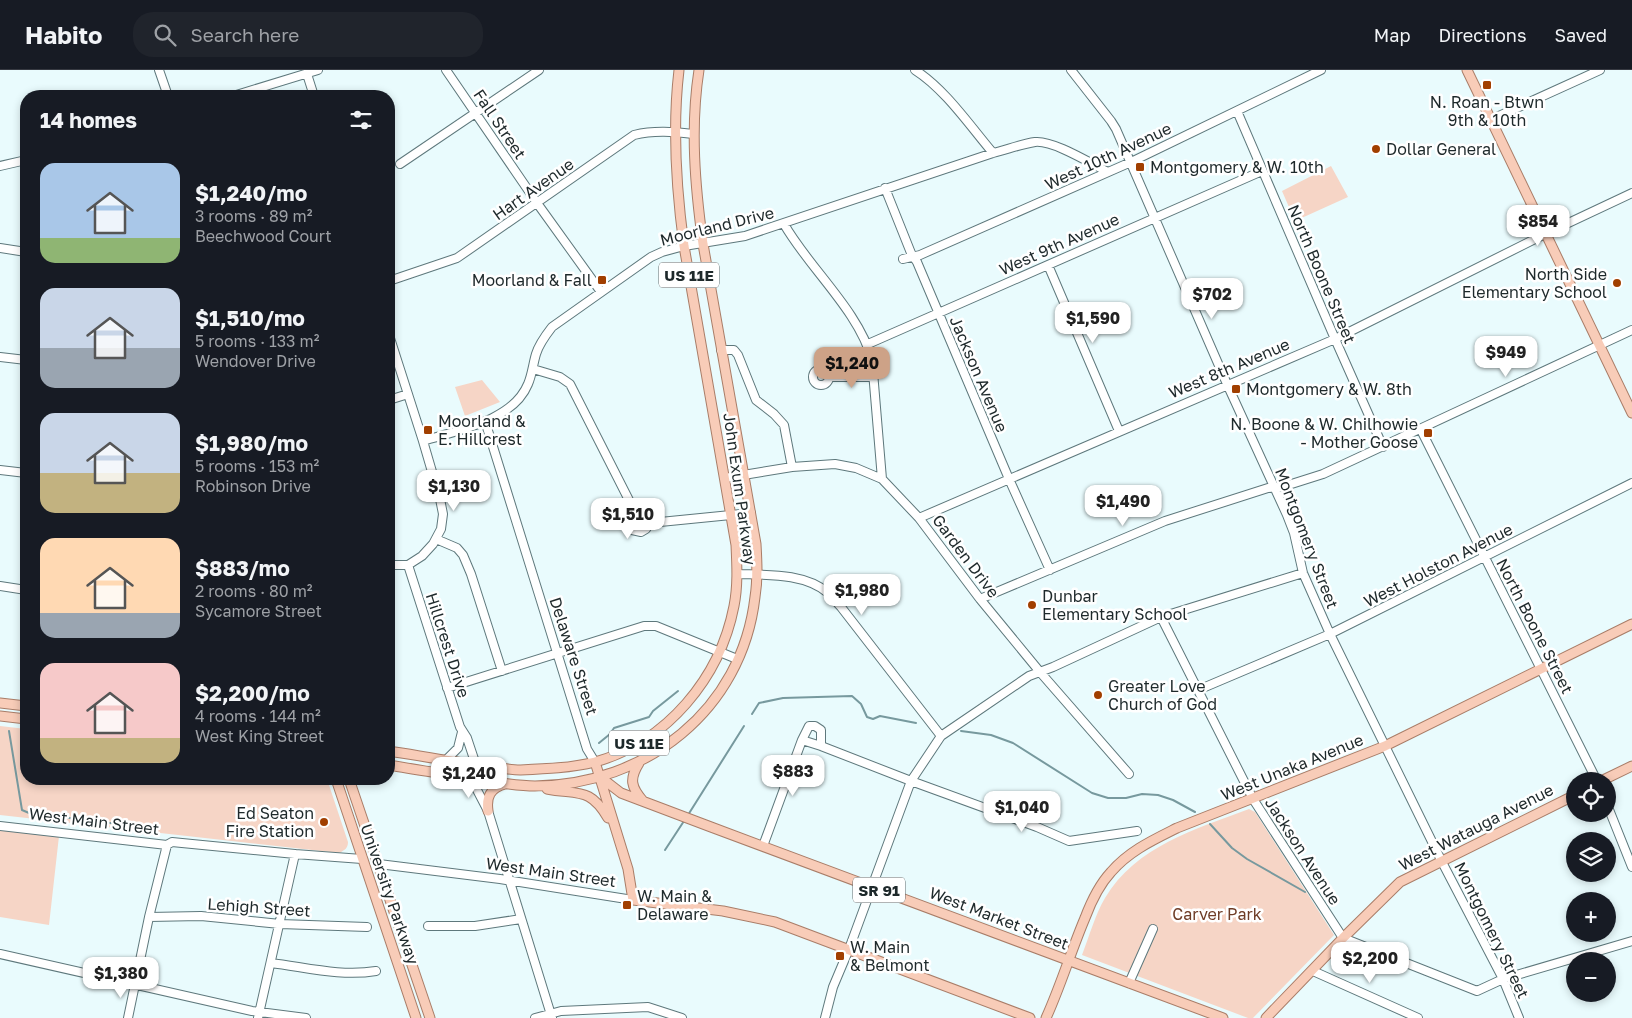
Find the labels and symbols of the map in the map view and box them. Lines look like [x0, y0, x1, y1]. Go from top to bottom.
marker: N. Roan - Btwn 9th & 10th [1481, 79, 1493, 91]
street label: Fall Street [469, 85, 531, 163]
place label: N. Roan - Btwn 9th & 10th [1430, 92, 1544, 130]
street label: West 10th Avenue [1042, 118, 1174, 194]
place label: Dollar General [1386, 139, 1496, 159]
marker: Dollar General [1370, 143, 1382, 155]
street label: Hart Avenue [489, 154, 577, 224]
place label: Montgomery & W. 10th [1150, 157, 1324, 177]
marker: Montgomery & W. 10th [1134, 161, 1146, 173]
street label: Moorland Drive [658, 202, 776, 250]
street label: North Boone Street [1284, 202, 1360, 346]
pin: $854 [1508, 204, 1568, 247]
street label: West 9th Avenue [996, 209, 1122, 279]
road number: US 11E [659, 262, 719, 288]
place label: North Side Elementary School [1462, 264, 1607, 302]
place label: Moorland & Fall [472, 270, 592, 290]
marker: Moorland & Fall [596, 274, 608, 286]
marker: North Side Elementary School [1611, 277, 1623, 289]
pin: $702 [1182, 278, 1242, 320]
pin: $1,590 [1052, 302, 1134, 344]
street label: Jackson Avenue [946, 313, 1012, 435]
street label: West 8th Avenue [1166, 334, 1292, 402]
pin: $949 [1476, 336, 1536, 378]
pin: $1,240 [811, 346, 893, 389]
place label: Montgomery & W. 8th [1246, 379, 1412, 399]
marker: Montgomery & W. 8th [1230, 383, 1242, 395]
place label: Moorland & E. Hillcrest [438, 411, 526, 449]
street label: John Exum Parkway [719, 412, 761, 567]
place label: N. Boone & W. Chilhowie - Mother Goose [1230, 414, 1418, 452]
marker: Moorland & E. Hillcrest [422, 424, 434, 436]
marker: N. Boone & W. Chilhowie - Mother Goose [1422, 427, 1434, 439]
street label: Montgomery Street [1271, 465, 1343, 611]
pin: $1,130 [413, 470, 495, 512]
pin: $1,490 [1082, 484, 1164, 527]
pin: $1,510 [587, 498, 669, 540]
street label: Garden Drive [928, 510, 1004, 602]
street label: West Holston Avenue [1360, 519, 1516, 611]
street label: North Boone Street [1492, 555, 1578, 697]
pin: $1,980 [821, 574, 903, 616]
place label: Dunbar Elementary School [1042, 586, 1187, 624]
street label: Hillcrest Drive [422, 590, 474, 700]
street label: Delaware Street [546, 594, 602, 718]
marker: Dunbar Elementary School [1026, 599, 1038, 611]
place label: Greater Love Church of God [1108, 676, 1217, 714]
marker: Greater Love Church of God [1092, 689, 1104, 701]
street label: West Unaka Avenue [1218, 729, 1366, 805]
road number: US 11E [609, 730, 669, 756]
pin: $883 [763, 754, 823, 797]
pin: $1,240 [428, 756, 510, 799]
street label: West Watauga Avenue [1395, 779, 1557, 875]
pin: $1,040 [981, 790, 1063, 833]
street label: Jackson Avenue [1261, 794, 1345, 908]
street label: West Main Street [28, 803, 160, 839]
place label: Ed Seaton Fire Station [226, 803, 314, 841]
marker: Ed Seaton Fire Station [318, 816, 330, 828]
street label: University Parkway [357, 821, 423, 967]
street label: West Main Street [485, 853, 617, 891]
street label: Montgomery Street [1450, 858, 1534, 1002]
road number: SR 91 [853, 878, 905, 902]
street label: West Market Street [926, 882, 1072, 954]
place label: W. Main & Delaware [637, 886, 712, 924]
street label: Lehigh Street [207, 893, 311, 921]
marker: W. Main & Delaware [621, 899, 633, 911]
park label: Carver Park [1172, 904, 1262, 924]
place label: W. Main & Belmont [850, 937, 930, 975]
pin: $2,200 [1329, 942, 1411, 984]
marker: W. Main & Belmont [834, 950, 846, 962]
pin: $1,380 [80, 956, 162, 999]

